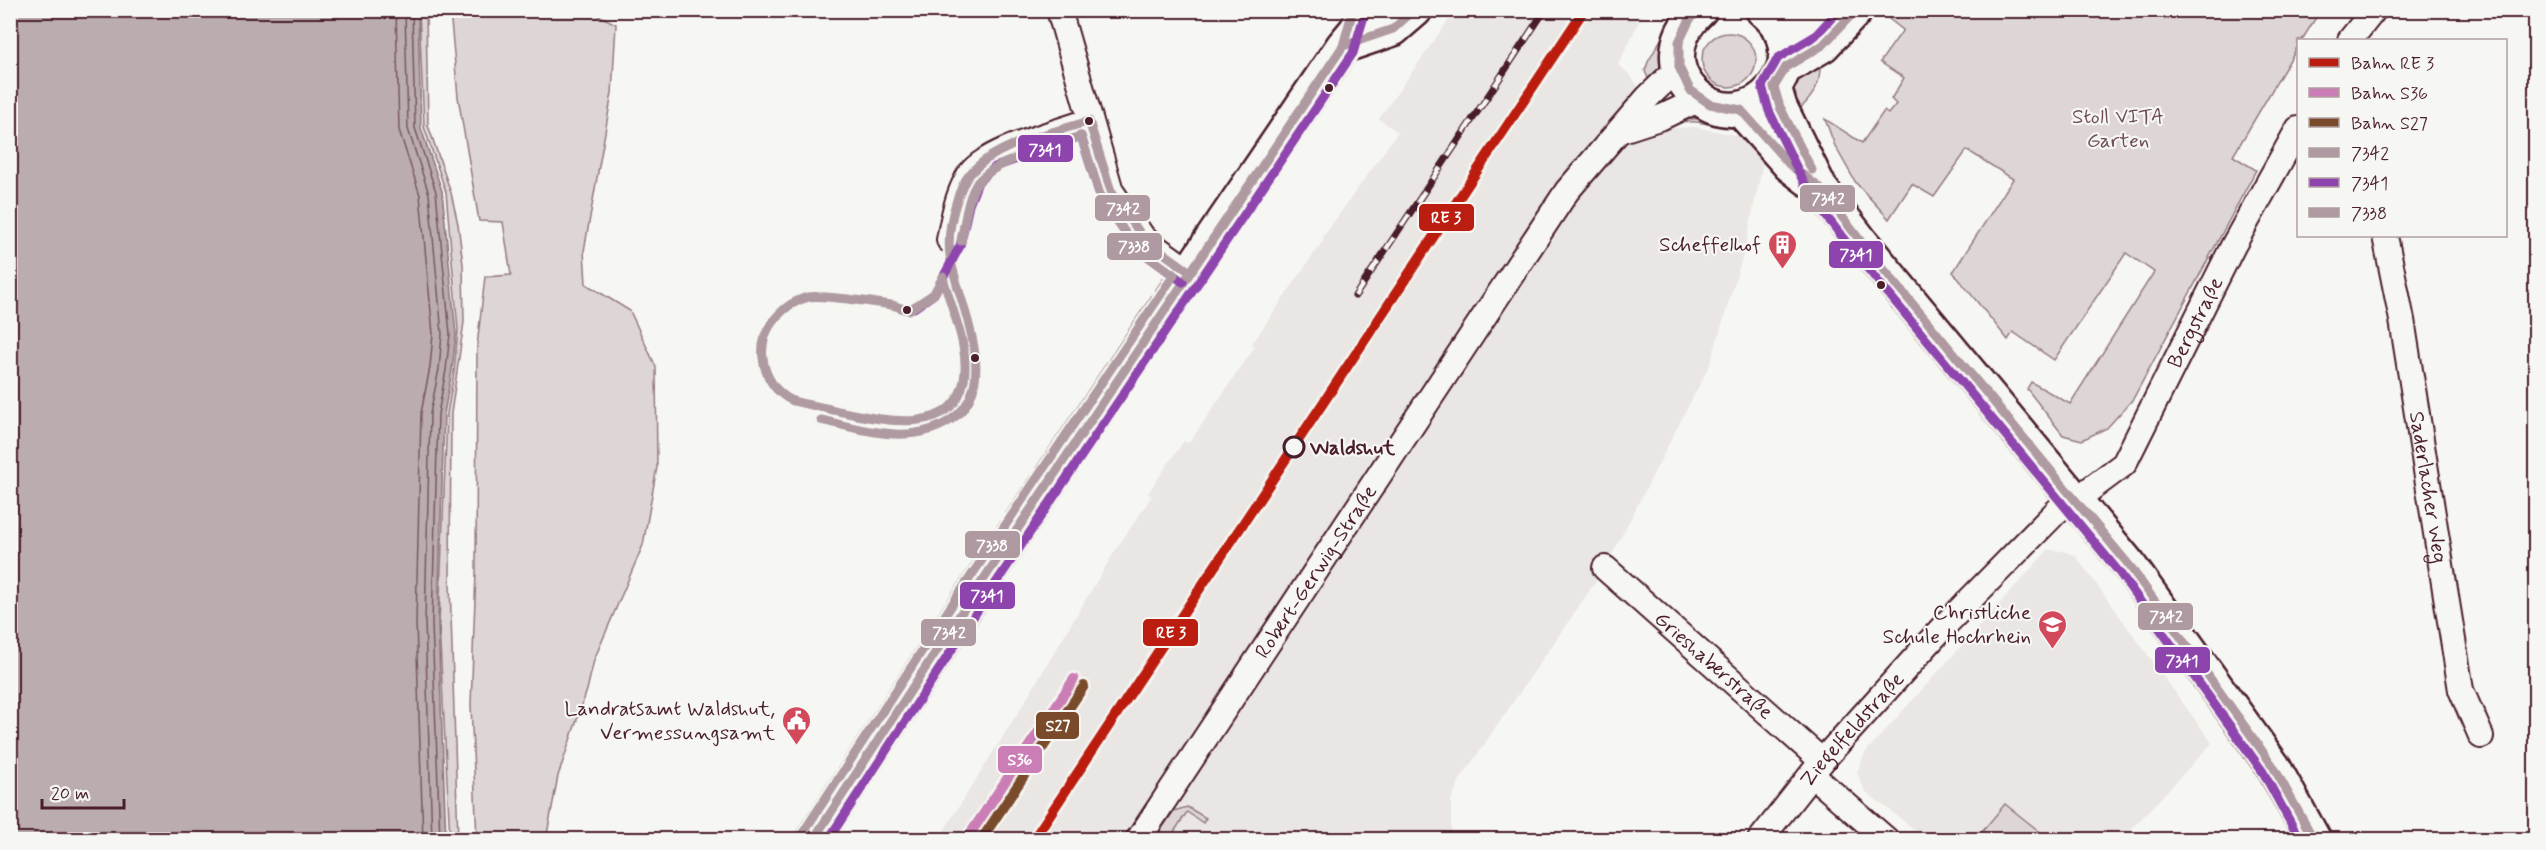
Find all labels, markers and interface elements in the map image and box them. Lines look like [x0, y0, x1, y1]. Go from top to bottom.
legend [2297, 39, 2507, 237]
text: Bahn RE 3 [2351, 52, 2434, 76]
unlabelled marker [1323, 82, 1335, 94]
text: Bahn S36 [2351, 82, 2428, 106]
park label: Stoll VITA Garten [2072, 103, 2164, 155]
text: Bahn S27 [2351, 112, 2428, 136]
unlabelled marker [1083, 115, 1095, 127]
line badge: 7341 [1017, 134, 1074, 163]
text: 7341 [1028, 140, 1062, 161]
text: 7342 [2351, 142, 2389, 166]
text: 7341 [2351, 172, 2388, 196]
line badge: 7342 [1799, 184, 1856, 213]
text: 7342 [1811, 189, 1845, 210]
line badge: 7342 [1094, 194, 1151, 222]
text: 7342 [1106, 199, 1140, 220]
text: 7338 [2351, 202, 2387, 226]
line badge: RE 3 [1418, 203, 1475, 232]
text: RE 3 [1431, 208, 1462, 229]
building icon: Scheffelhof [1766, 228, 1798, 270]
place label: Scheffelhof [1659, 231, 1761, 259]
line badge: 7338 [1106, 232, 1163, 261]
text: 7338 [1118, 237, 1150, 258]
line badge: 7341 [1828, 240, 1884, 269]
text: 7341 [1839, 245, 1873, 266]
street label: Bergstraße [2161, 272, 2230, 373]
unlabelled marker [1875, 279, 1887, 291]
unlabelled marker [901, 304, 913, 316]
unlabelled marker [969, 352, 981, 364]
street label: Saderlacher Weg [2402, 409, 2454, 565]
place label: Waldshut [1309, 434, 1396, 462]
marker: Waldshut [1283, 436, 1305, 458]
street label: Robert-Gerwig-Straße [1249, 480, 1384, 664]
line badge: 7338 [964, 530, 1021, 559]
text: 7338 [976, 536, 1008, 557]
line badge: 7341 [959, 581, 1016, 610]
text: 7341 [970, 586, 1004, 607]
place label: Christliche Schule Hochrhein [1883, 599, 2031, 651]
line badge: 7342 [2137, 602, 2194, 631]
street label: Grieshaberstraße [1648, 605, 1779, 726]
text: 7342 [2149, 607, 2183, 628]
school or university icon: Christliche Schule Hochrhein [2036, 608, 2068, 650]
line badge: 7342 [920, 618, 977, 647]
line badge: RE 3 [1142, 618, 1199, 647]
text: 7342 [932, 623, 966, 644]
text: RE 3 [1156, 623, 1187, 644]
line badge: 7341 [2154, 646, 2211, 674]
text: 7341 [2165, 651, 2199, 672]
street label: Ziegelfeldstraße [1794, 666, 1911, 793]
place label: Landratsamt Waldshut, Vermessungsamt [564, 695, 776, 747]
public building icon: Landratsamt Waldshut, Vermessungsamt [780, 704, 812, 746]
line badge: S27 [1035, 711, 1080, 740]
text: S27 [1046, 716, 1070, 737]
line badge: S36 [997, 745, 1043, 774]
text: S36 [1008, 750, 1033, 771]
scale bar [42, 772, 124, 810]
text: 20 m [51, 782, 89, 806]

